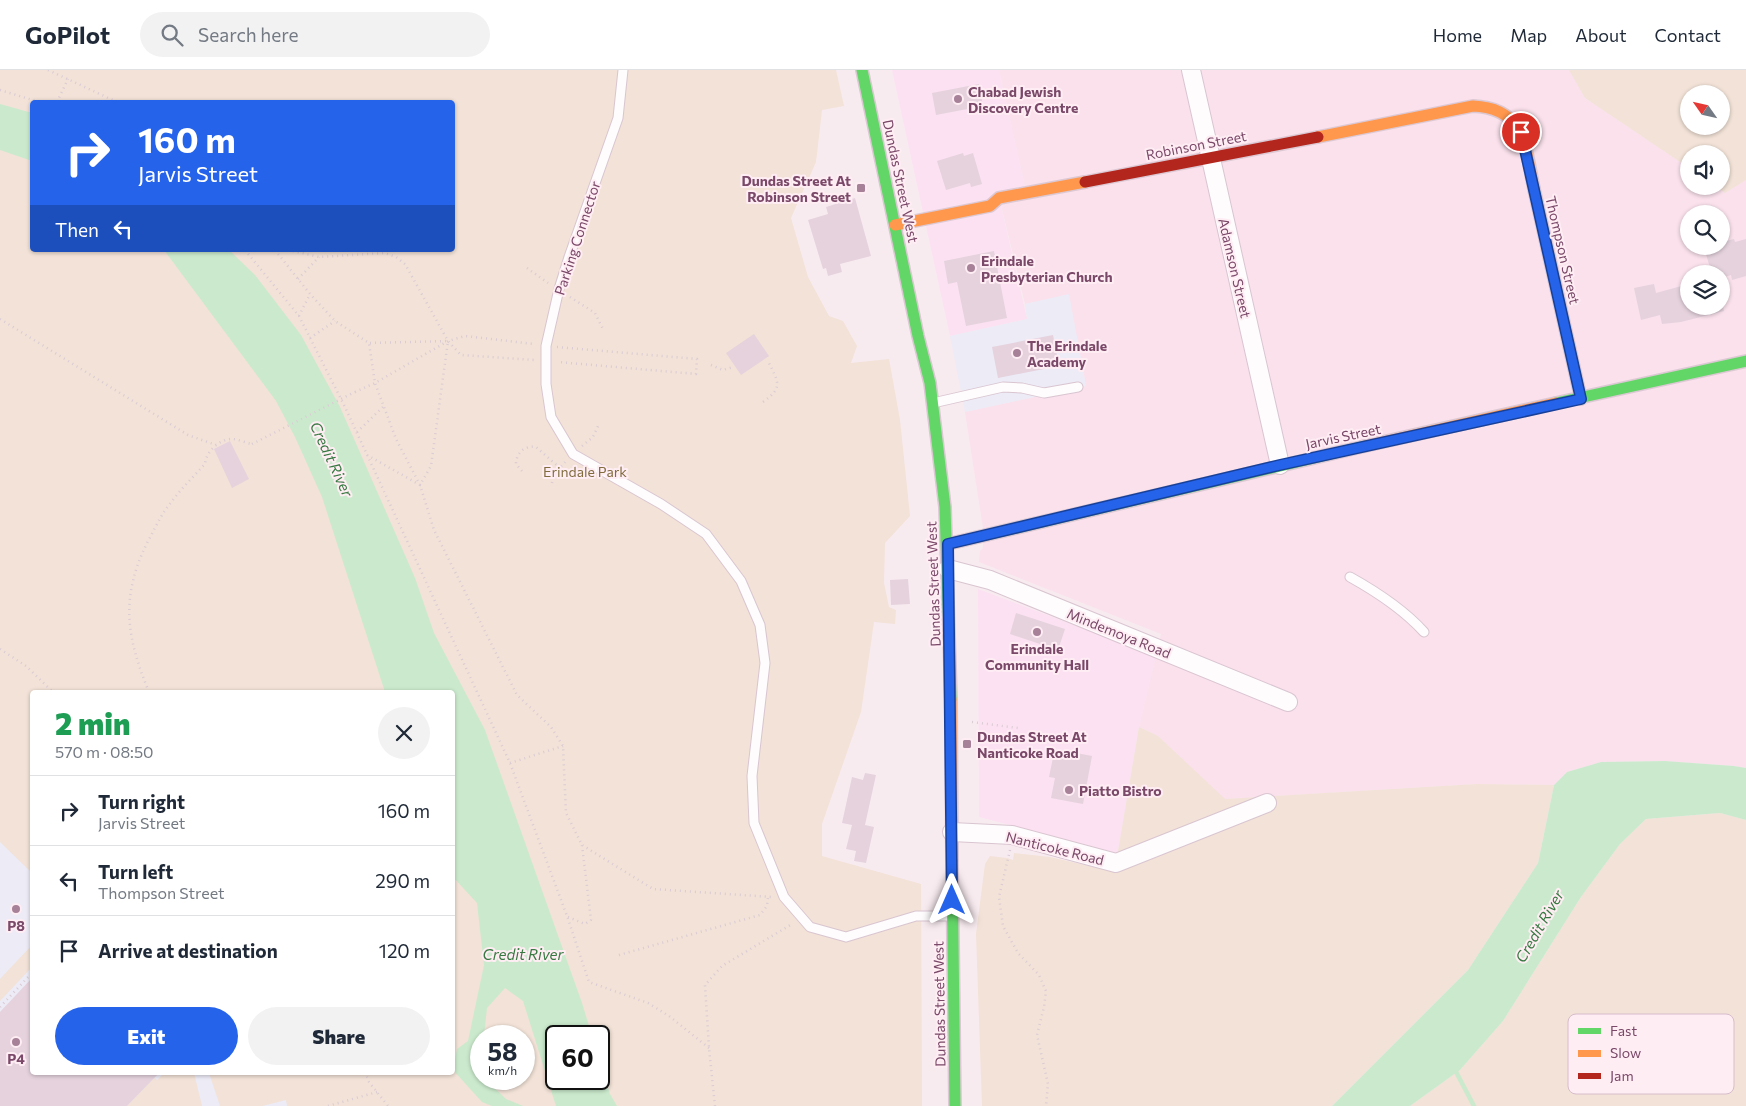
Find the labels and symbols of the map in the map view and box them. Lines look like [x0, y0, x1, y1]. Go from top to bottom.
place label: Chabad Jewish Discovery Centre [968, 83, 1078, 116]
north arrow [1680, 85, 1730, 135]
marker: Chabad Jewish Discovery Centre [952, 93, 964, 105]
pin [1500, 111, 1542, 153]
street label: Dundas Street West [880, 118, 922, 244]
street label: Robinson Street [1144, 127, 1248, 163]
place label: Dundas Street At Robinson Street [741, 172, 851, 205]
street label: Parking Connector [551, 178, 604, 297]
marker: Dundas Street At Robinson Street [855, 182, 867, 194]
street label: Thompson Street [1542, 194, 1584, 306]
street label: Adamson Street [1215, 216, 1255, 320]
place label: Erindale Presbyterian Church [981, 252, 1113, 285]
marker: Erindale Presbyterian Church [965, 262, 977, 274]
place label: The Erindale Academy [1027, 337, 1107, 370]
marker: The Erindale Academy [1011, 347, 1023, 359]
water label: Credit River [307, 419, 358, 500]
street label: Jarvis Street [1304, 420, 1382, 452]
park label: Erindale Park [543, 463, 627, 480]
street label: Dundas Street West [922, 521, 944, 647]
street label: Mindemoya Road [1065, 604, 1173, 662]
marker: Erindale Community Hall [1031, 626, 1043, 638]
place label: Erindale Community Hall [985, 640, 1089, 673]
place label: Dundas Street At Nanticoke Road [977, 728, 1087, 761]
marker: Dundas Street At Nanticoke Road [961, 738, 973, 750]
place label: Piatto Bistro [1079, 782, 1162, 799]
marker: Piatto Bistro [1063, 784, 1075, 796]
street label: Nanticoke Road [1004, 828, 1106, 868]
position arrow [925, 873, 977, 925]
water label: Credit River [1511, 886, 1567, 965]
marker: P8 [10, 903, 22, 915]
place label: P8 [7, 917, 25, 934]
street label: Dundas Street West [929, 941, 949, 1067]
water label: Credit River [483, 945, 564, 963]
legend [1568, 1014, 1734, 1094]
text: Fast [1610, 1022, 1637, 1039]
speed limit sign: 60 [545, 1025, 610, 1090]
marker: P4 [10, 1036, 22, 1048]
text: Slow [1610, 1044, 1641, 1061]
place label: P4 [7, 1050, 25, 1067]
text: Jam [1610, 1067, 1634, 1084]

